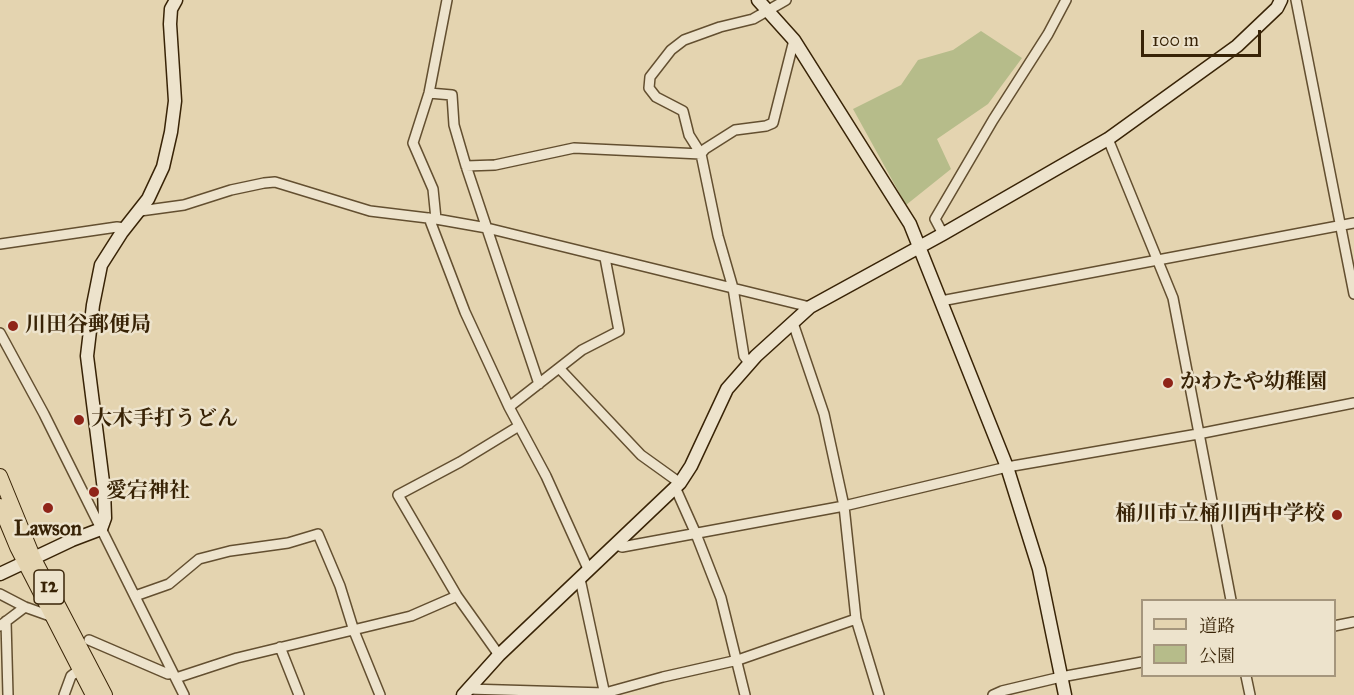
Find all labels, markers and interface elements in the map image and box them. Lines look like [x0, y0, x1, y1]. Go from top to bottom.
scale bar [1144, 18, 1264, 56]
text: 100 m [1152, 29, 1199, 51]
place label: 川田谷郵便局 [25, 313, 151, 339]
marker: 川田谷郵便局 [6, 319, 20, 333]
place label: かわたや幼稚園 [1180, 370, 1327, 396]
marker: かわたや幼稚園 [1161, 376, 1175, 390]
place label: 大木手打うどん [91, 407, 238, 433]
marker: 大木手打うどん [72, 413, 86, 427]
place label: 愛宕神社 [106, 479, 190, 505]
marker: 愛宕神社 [87, 485, 101, 499]
marker: Lawson [41, 501, 55, 515]
place label: 桶川市立桶川西中学校 [1115, 502, 1325, 528]
marker: 桶川市立桶川西中学校 [1330, 508, 1344, 522]
place label: Lawson [14, 517, 82, 543]
road number: 12 [34, 570, 64, 604]
legend [1141, 599, 1336, 677]
text: 道路 [1199, 615, 1235, 637]
text: 公園 [1199, 645, 1235, 667]

